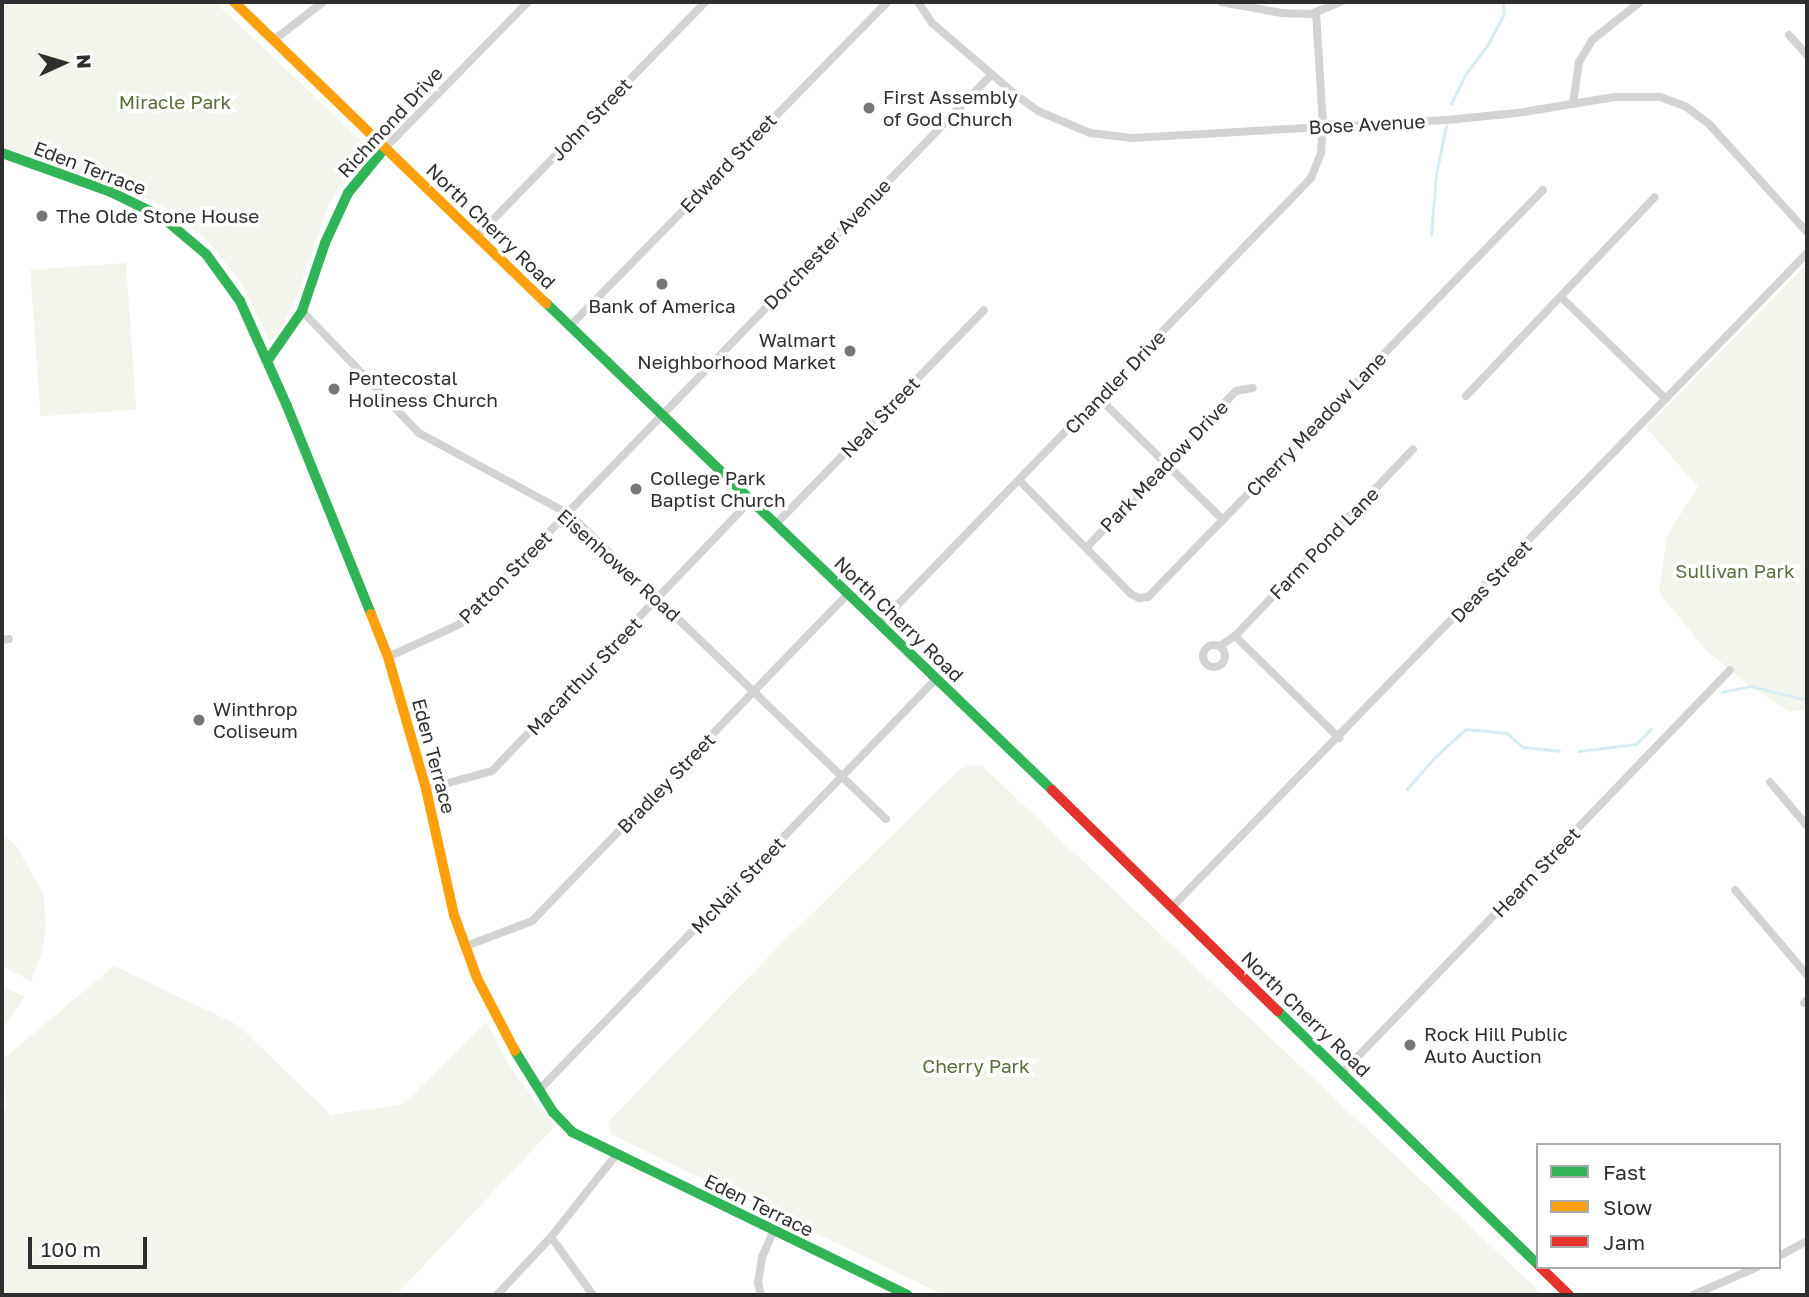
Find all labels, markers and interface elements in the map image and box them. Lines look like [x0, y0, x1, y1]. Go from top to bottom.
north arrow [28, 28, 98, 98]
text: N [72, 53, 96, 70]
street label: Richmond Drive [333, 62, 447, 182]
street label: John Street [546, 73, 636, 165]
place label: First Assembly of God Church [883, 86, 1018, 130]
park label: Miracle Park [119, 91, 231, 113]
marker: First Assembly of God Church [861, 100, 877, 116]
street label: Edward Street [675, 109, 781, 217]
street label: Bose Avenue [1308, 110, 1426, 138]
street label: Eden Terrace [31, 136, 149, 200]
street label: North Cherry Road [422, 159, 560, 293]
street label: Dorchester Avenue [759, 174, 895, 314]
place label: The Olde Stone House [56, 205, 259, 227]
marker: The Olde Stone House [34, 208, 50, 224]
marker: Bank of America [654, 276, 670, 292]
place label: Bank of America [588, 295, 736, 317]
street label: Chandler Drive [1060, 326, 1170, 438]
place label: Walmart Neighborhood Market [637, 329, 836, 373]
marker: Walmart Neighborhood Market [842, 343, 858, 359]
street label: Cherry Meadow Lane [1241, 347, 1391, 501]
place label: Pentecostal Holiness Church [348, 367, 498, 411]
street label: Neal Street [836, 372, 924, 462]
marker: Pentecostal Holiness Church [326, 381, 342, 397]
street label: Park Meadow Drive [1095, 395, 1233, 537]
place label: College Park Baptist Church [650, 467, 786, 511]
marker: College Park Baptist Church [628, 481, 644, 497]
street label: Farm Pond Lane [1265, 482, 1383, 604]
street label: Eisenhower Road [553, 504, 685, 626]
street label: Patton Street [454, 526, 556, 628]
street label: Deas Street [1446, 535, 1536, 627]
street label: North Cherry Road [830, 552, 968, 686]
park label: Sullivan Park [1675, 560, 1795, 582]
street label: Macarthur Street [522, 612, 646, 740]
street label: Eden Terrace [408, 696, 460, 816]
place label: Winthrop Coliseum [213, 698, 298, 742]
marker: Winthrop Coliseum [191, 712, 207, 728]
street label: Bradley Street [612, 728, 720, 838]
street label: Hearn Street [1487, 822, 1585, 922]
street label: McNair Street [686, 832, 790, 938]
street label: North Cherry Road [1237, 947, 1375, 1081]
place label: Rock Hill Public Auto Auction [1424, 1023, 1568, 1067]
marker: Rock Hill Public Auto Auction [1402, 1037, 1418, 1053]
park label: Cherry Park [922, 1055, 1030, 1077]
legend [1536, 1143, 1781, 1269]
text: Fast [1603, 1159, 1646, 1185]
street label: Eden Terrace [701, 1169, 817, 1241]
text: Slow [1603, 1194, 1652, 1220]
scale bar [32, 1224, 150, 1268]
text: Jam [1603, 1229, 1645, 1255]
text: 100 m [41, 1236, 101, 1262]

